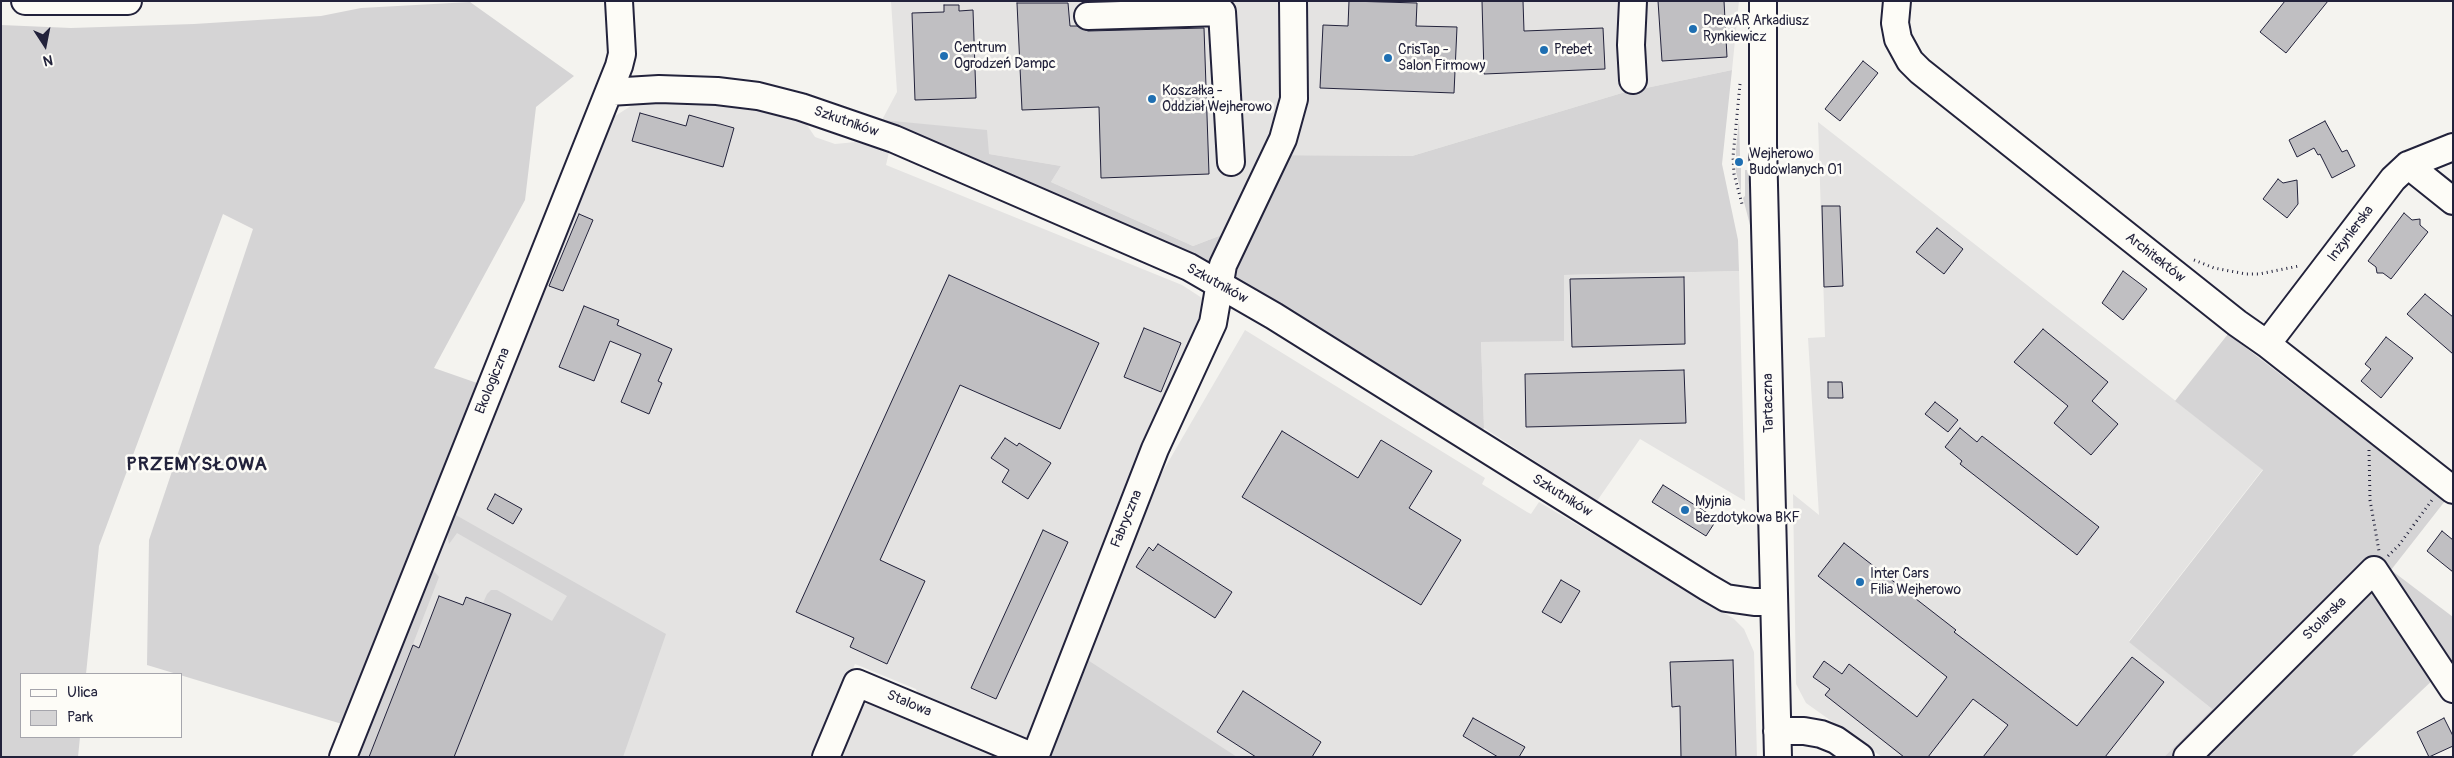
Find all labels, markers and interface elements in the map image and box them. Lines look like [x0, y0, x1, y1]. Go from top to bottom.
place label: DrewAR Arkadiusz Rynkiewicz [1703, 13, 1809, 46]
north arrow [20, 20, 70, 70]
marker: DrewAR Arkadiusz Rynkiewicz [1687, 23, 1699, 35]
place label: Centrum Ogrodzeń Dampc [954, 40, 1056, 72]
place label: CrisTap - Salon Firmowy [1398, 42, 1485, 74]
place label: Prebet [1554, 42, 1592, 58]
marker: Prebet [1538, 44, 1550, 56]
marker: Centrum Ogrodzeń Dampc [938, 50, 950, 62]
text: N [42, 51, 54, 69]
marker: CrisTap - Salon Firmowy [1382, 52, 1394, 64]
place label: Koszałka - Oddział Wejherowo [1162, 83, 1272, 115]
marker: Koszałka - Oddział Wejherowo [1146, 93, 1158, 105]
street label: Szkutników [811, 103, 881, 141]
place label: Wejherowo Budowlanych 01 [1749, 146, 1842, 178]
marker: Wejherowo Budowlanych 01 [1733, 156, 1745, 168]
street label: Inżynierska [2324, 203, 2378, 265]
street label: Architektów [2122, 229, 2188, 287]
street label: Szkutników [1183, 260, 1251, 308]
street label: Ekologiczna [472, 345, 514, 417]
street label: Tartaczna [1760, 373, 1778, 433]
district label: PRZEMYSŁOWA [125, 454, 269, 476]
street label: Szkutników [1529, 471, 1595, 521]
street label: Fabryczna [1108, 488, 1146, 550]
place label: Myjnia Bezdotykowa BKF [1695, 494, 1800, 526]
marker: Myjnia Bezdotykowa BKF [1679, 504, 1691, 516]
place label: Inter Cars Filia Wejherowo [1870, 566, 1961, 598]
marker: Inter Cars Filia Wejherowo [1854, 576, 1866, 588]
street label: Stolarska [2300, 594, 2350, 644]
legend [20, 673, 182, 738]
text: Ulica [67, 683, 98, 702]
street label: Stalowa [884, 687, 934, 721]
text: Park [67, 708, 93, 727]

